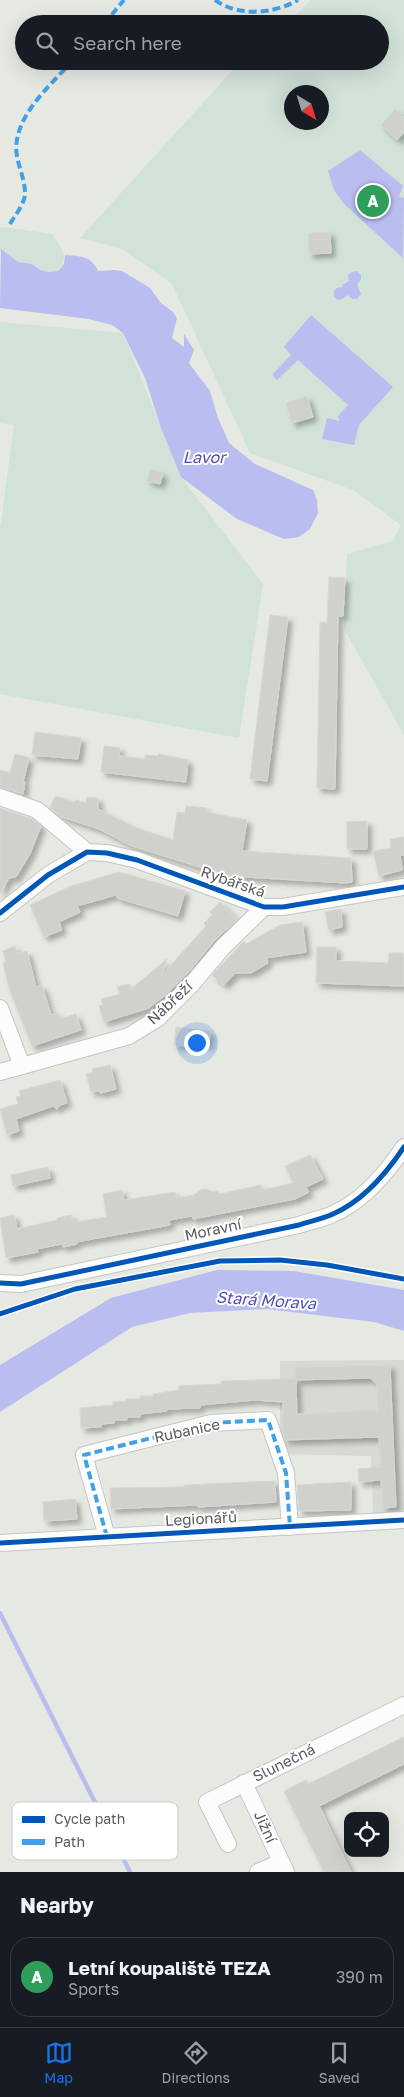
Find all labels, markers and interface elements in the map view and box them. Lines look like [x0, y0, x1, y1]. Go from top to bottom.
search box [15, 15, 389, 70]
icon: search [33, 29, 61, 57]
text: Search here [73, 31, 182, 54]
north arrow [284, 85, 329, 130]
pin: A [357, 182, 389, 220]
water label: Lavor [183, 447, 228, 467]
street label: Rybářská [199, 862, 268, 900]
street label: Nábřeží [143, 976, 196, 1028]
your location [184, 1030, 210, 1056]
street label: Moravní [183, 1214, 244, 1244]
water label: Stará Morava [215, 1287, 318, 1314]
street label: Rubanice [152, 1414, 222, 1446]
street label: Legionářů [165, 1507, 237, 1529]
street label: Slunečná [249, 1739, 318, 1785]
legend [12, 1802, 178, 1860]
street label: Jižní [251, 1808, 281, 1846]
text: Cycle path [54, 1810, 125, 1827]
map controls [344, 1812, 389, 1857]
button: locate [344, 1812, 389, 1857]
text: Path [54, 1833, 85, 1850]
text: Nearby [20, 1892, 94, 1918]
text: Letní koupaliště TEZA [68, 1956, 271, 1979]
text: A [31, 1967, 43, 1987]
text: 390 m [336, 1967, 383, 1987]
text: Sports [68, 1979, 119, 1999]
tab: Map [44, 2039, 73, 2086]
tab: Directions [162, 2039, 230, 2086]
tab: Saved [319, 2039, 360, 2086]

